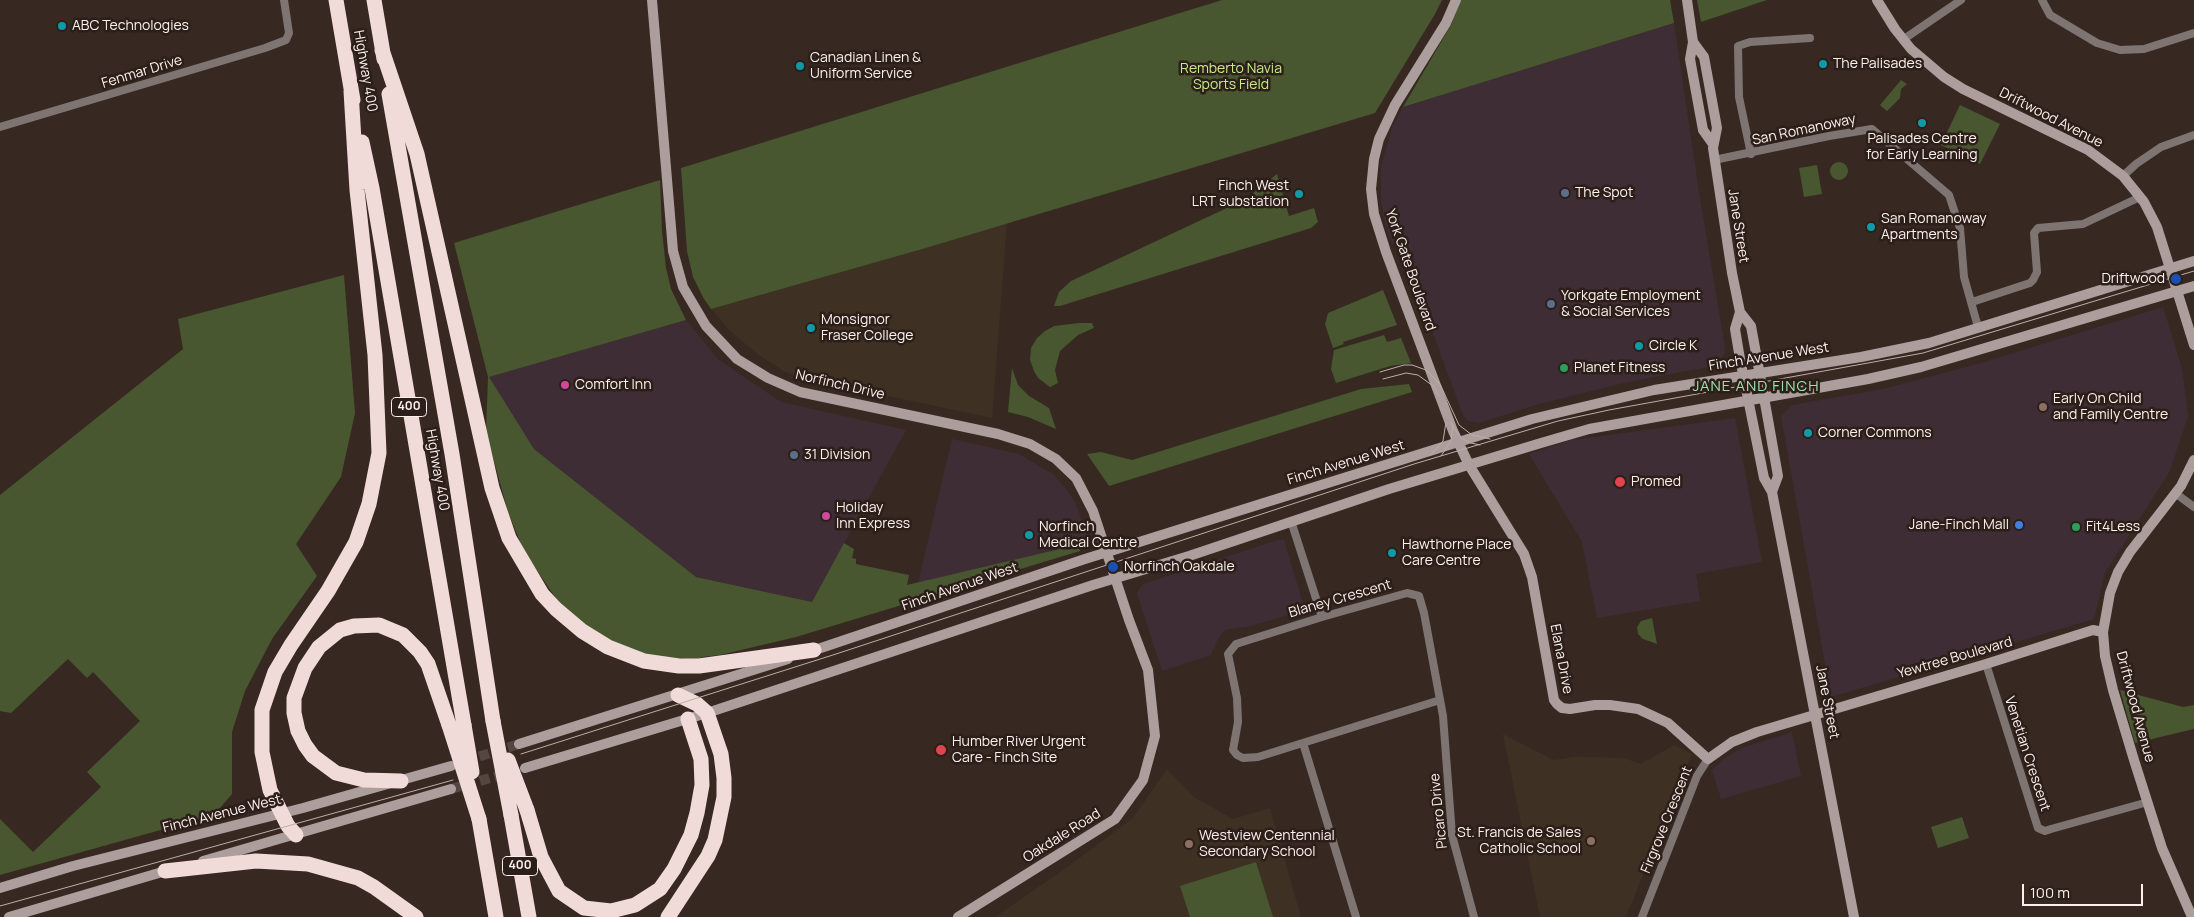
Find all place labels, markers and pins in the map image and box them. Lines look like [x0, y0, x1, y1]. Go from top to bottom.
place label: ABC Technologies [72, 18, 189, 34]
marker: ABC Technologies [56, 20, 68, 32]
place label: Canadian Linen & Uniform Service [810, 50, 921, 82]
place label: The Palisades [1833, 56, 1922, 72]
marker: The Palisades [1817, 58, 1829, 70]
marker: Canadian Linen & Uniform Service [794, 60, 806, 72]
marker: Palisades Centre for Early Learning [1916, 117, 1928, 129]
place label: Palisades Centre for Early Learning [1866, 131, 1978, 164]
place label: Finch West LRT substation [1192, 178, 1289, 210]
place label: The Spot [1575, 185, 1633, 201]
marker: The Spot [1559, 187, 1571, 199]
marker: Finch West LRT substation [1293, 188, 1305, 200]
place label: San Romanoway Apartments [1881, 211, 1987, 243]
marker: San Romanoway Apartments [1865, 221, 1877, 233]
place label: Driftwood [2101, 271, 2165, 287]
marker: Driftwood [2169, 272, 2183, 286]
place label: Yorkgate Employment & Social Services [1561, 288, 1701, 321]
marker: Yorkgate Employment & Social Services [1545, 298, 1557, 310]
place label: Monsignor Fraser College [821, 312, 913, 344]
marker: Monsignor Fraser College [805, 322, 817, 334]
place label: Circle K [1649, 338, 1697, 354]
marker: Circle K [1633, 340, 1645, 352]
place label: Planet Fitness [1574, 360, 1665, 376]
marker: Planet Fitness [1558, 362, 1570, 374]
place label: Comfort Inn [575, 377, 651, 393]
marker: Comfort Inn [559, 379, 571, 391]
place label: Early On Child and Family Centre [2053, 391, 2168, 424]
marker: Early On Child and Family Centre [2037, 401, 2049, 413]
place label: Corner Commons [1818, 425, 1932, 441]
marker: Corner Commons [1802, 427, 1814, 439]
place label: 31 Division [804, 447, 870, 463]
marker: 31 Division [788, 449, 800, 461]
place label: Promed [1631, 474, 1681, 490]
marker: Promed [1613, 475, 1627, 489]
place label: Holiday Inn Express [836, 500, 910, 532]
marker: Holiday Inn Express [820, 510, 832, 522]
place label: Jane-Finch Mall [1909, 517, 2009, 533]
place label: Norfinch Medical Centre [1039, 519, 1137, 552]
marker: Jane-Finch Mall [2013, 519, 2025, 531]
place label: Fit4Less [2086, 519, 2140, 535]
marker: Fit4Less [2070, 521, 2082, 533]
marker: Norfinch Medical Centre [1023, 529, 1035, 541]
place label: Hawthorne Place Care Centre [1402, 537, 1512, 570]
marker: Hawthorne Place Care Centre [1386, 547, 1398, 559]
place label: Norfinch Oakdale [1124, 559, 1235, 575]
marker: Norfinch Oakdale [1106, 560, 1120, 574]
place label: Humber River Urgent Care - Finch Site [952, 734, 1086, 766]
marker: Humber River Urgent Care - Finch Site [934, 743, 948, 757]
place label: St. Francis de Sales Catholic School [1457, 825, 1581, 858]
place label: Westview Centennial Secondary School [1199, 828, 1335, 860]
marker: St. Francis de Sales Catholic School [1585, 835, 1597, 847]
marker: Westview Centennial Secondary School [1183, 838, 1195, 850]

